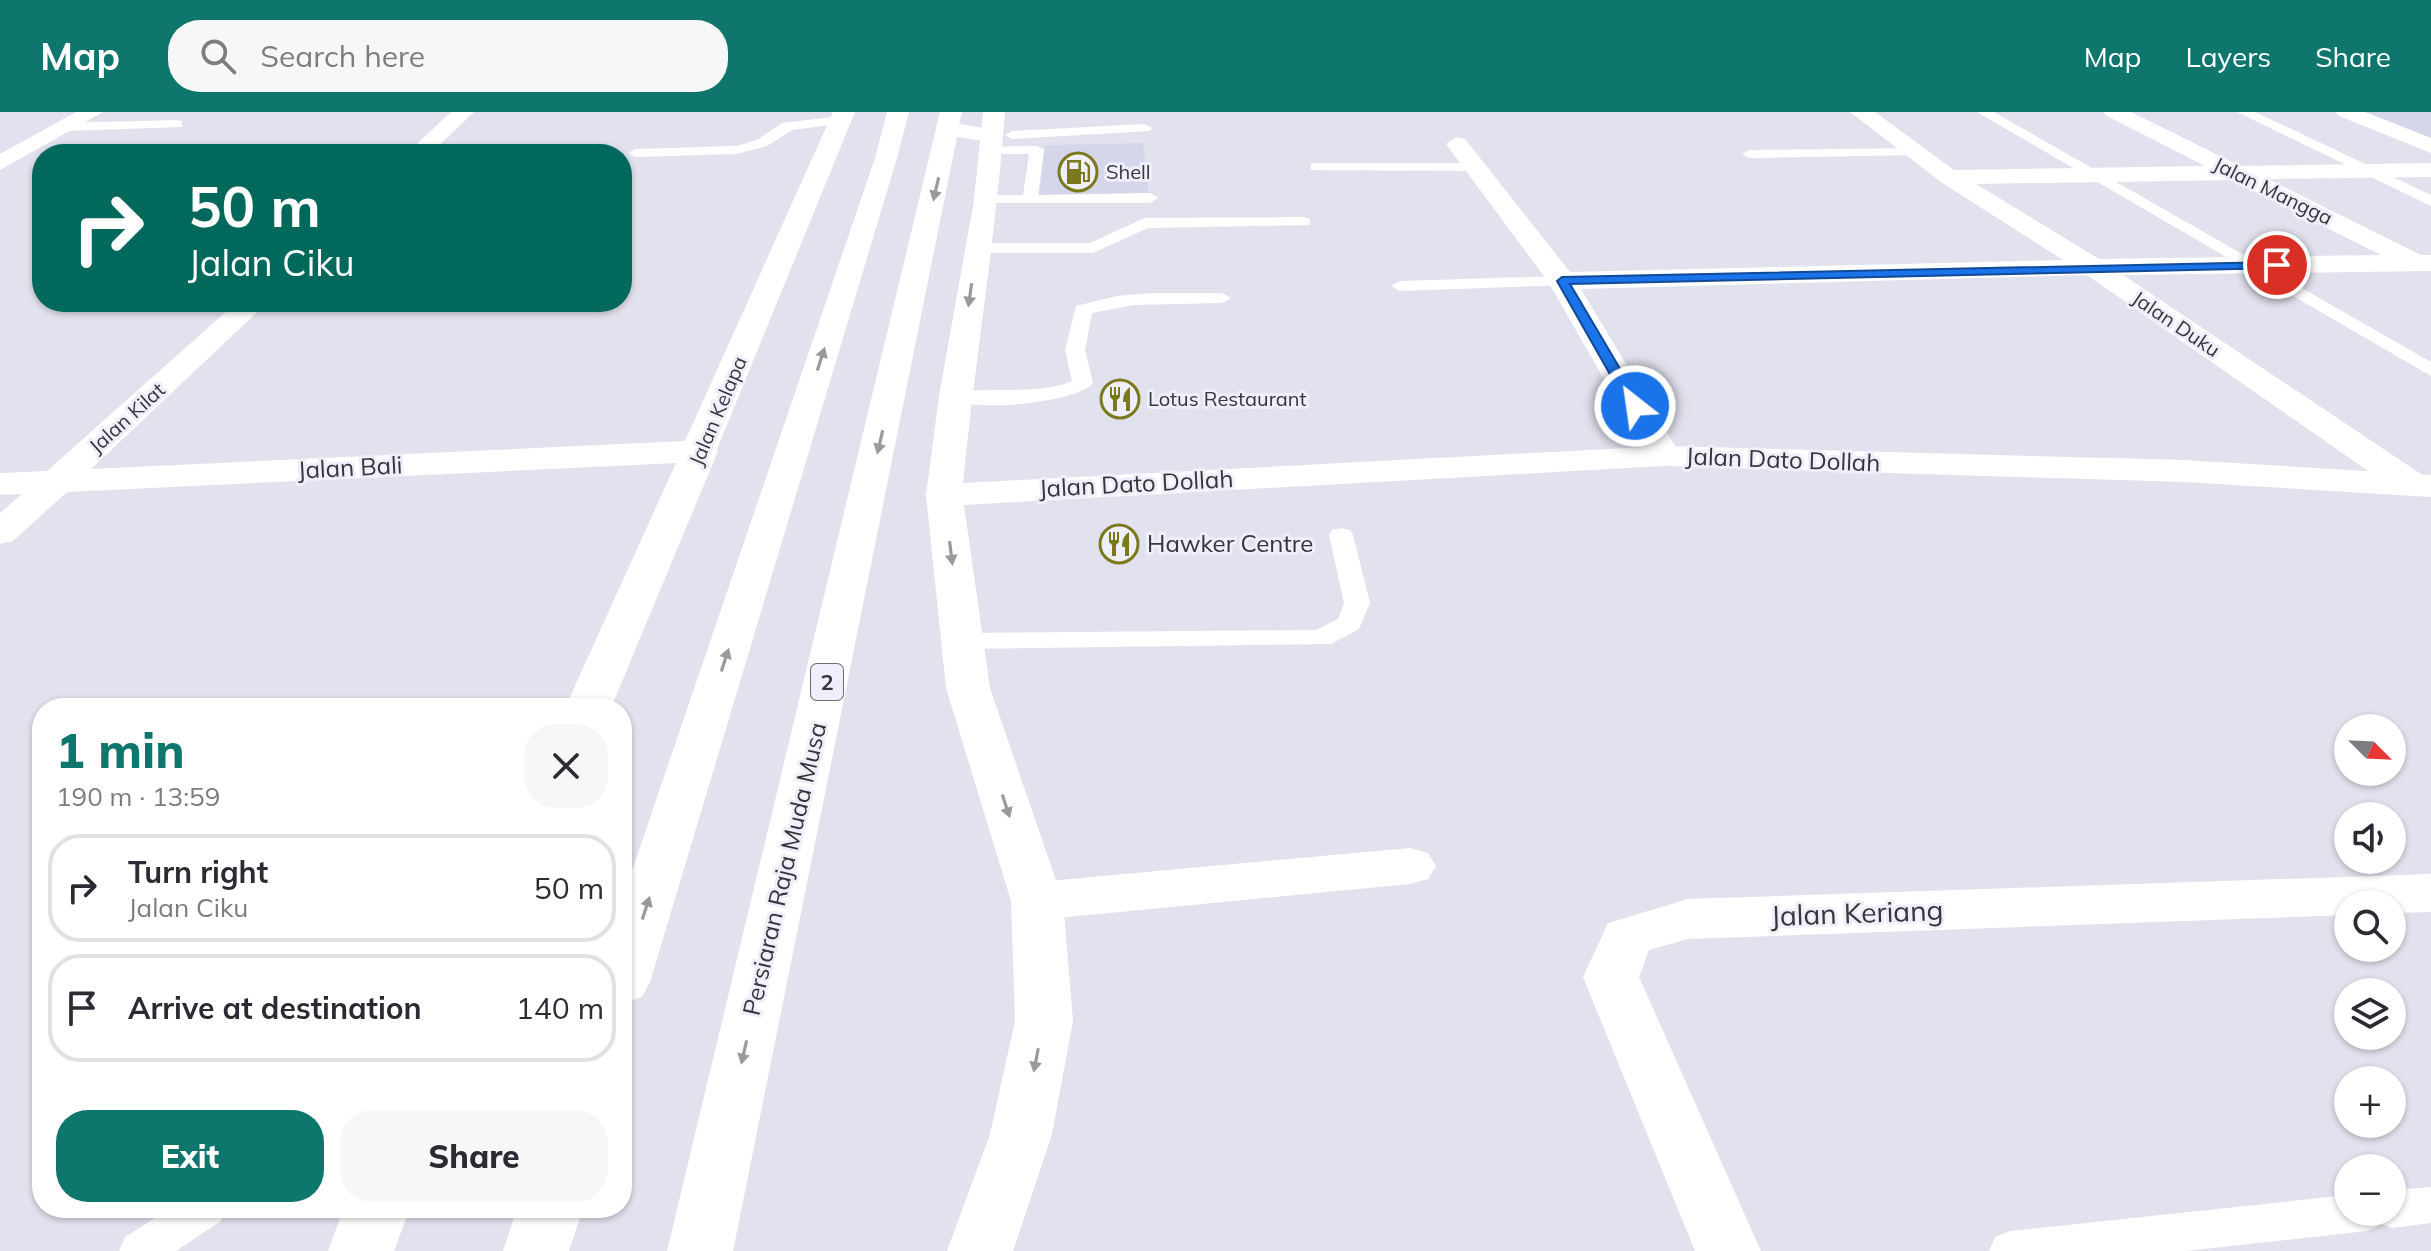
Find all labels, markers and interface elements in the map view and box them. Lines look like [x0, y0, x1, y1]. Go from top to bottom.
search box [168, 20, 728, 92]
text: Map [40, 32, 120, 80]
icon: search [196, 34, 240, 78]
text: Search here [260, 37, 425, 75]
text: Map [2084, 39, 2141, 74]
text: Layers [2185, 39, 2271, 74]
text: Share [2315, 39, 2391, 74]
fuel station icon: Shell [1057, 151, 1099, 193]
street label: Jalan Mangga [2210, 151, 2337, 230]
place label: Shell [1106, 159, 1151, 184]
text: 50 m [188, 171, 321, 241]
icon: right [56, 176, 160, 280]
one-way arrow [929, 176, 942, 201]
pin [2243, 231, 2311, 299]
text: Jalan Ciku [188, 240, 355, 285]
icon: arrive [2255, 243, 2299, 287]
one-way arrow [963, 283, 976, 308]
street label: Jalan Duku [2128, 285, 2225, 362]
one-way arrow [816, 347, 828, 371]
street label: Jalan Kelapa [683, 352, 752, 469]
position arrow [1593, 364, 1677, 448]
street label: Jalan Kilat [84, 377, 170, 458]
restaurant icon: Lotus Restaurant [1099, 378, 1141, 420]
place label: Lotus Restaurant [1148, 386, 1307, 411]
one-way arrow [873, 430, 886, 455]
street label: Jalan Dato Dollah [1685, 441, 1881, 477]
street label: Jalan Bali [297, 449, 403, 485]
street label: Jalan Dato Dollah [1038, 463, 1234, 503]
restaurant icon: Hawker Centre [1098, 523, 1140, 565]
place label: Hawker Centre [1147, 528, 1313, 558]
one-way arrow [945, 541, 958, 566]
one-way arrow [719, 648, 732, 672]
road number: 2 [811, 664, 843, 700]
north arrow [2334, 714, 2406, 786]
map controls [2334, 714, 2406, 1226]
street label: Persiaran Raja Muda Musa [736, 719, 832, 1018]
text: 1 min [56, 720, 185, 780]
button: close [524, 724, 608, 808]
text: 190 m · 13:59 [56, 780, 220, 813]
one-way arrow [1000, 794, 1013, 818]
button: sound [2334, 802, 2406, 874]
text: Turn right [128, 853, 268, 891]
icon: right [60, 866, 104, 910]
text: 50 m [534, 869, 604, 907]
button: search [2334, 890, 2406, 962]
text: Jalan Ciku [128, 891, 248, 924]
street label: Jalan Keriang [1770, 892, 1944, 933]
one-way arrow [640, 896, 653, 920]
button: layers [2334, 978, 2406, 1050]
icon: arrive [60, 986, 104, 1030]
text: Arrive at destination [128, 989, 422, 1027]
text: 140 m [516, 989, 604, 1027]
one-way arrow [737, 1039, 750, 1064]
one-way arrow [1029, 1048, 1042, 1073]
button: + [2334, 1066, 2406, 1138]
button: Exit [56, 1110, 324, 1202]
button: Share [340, 1110, 608, 1202]
button: − [2334, 1154, 2406, 1226]

